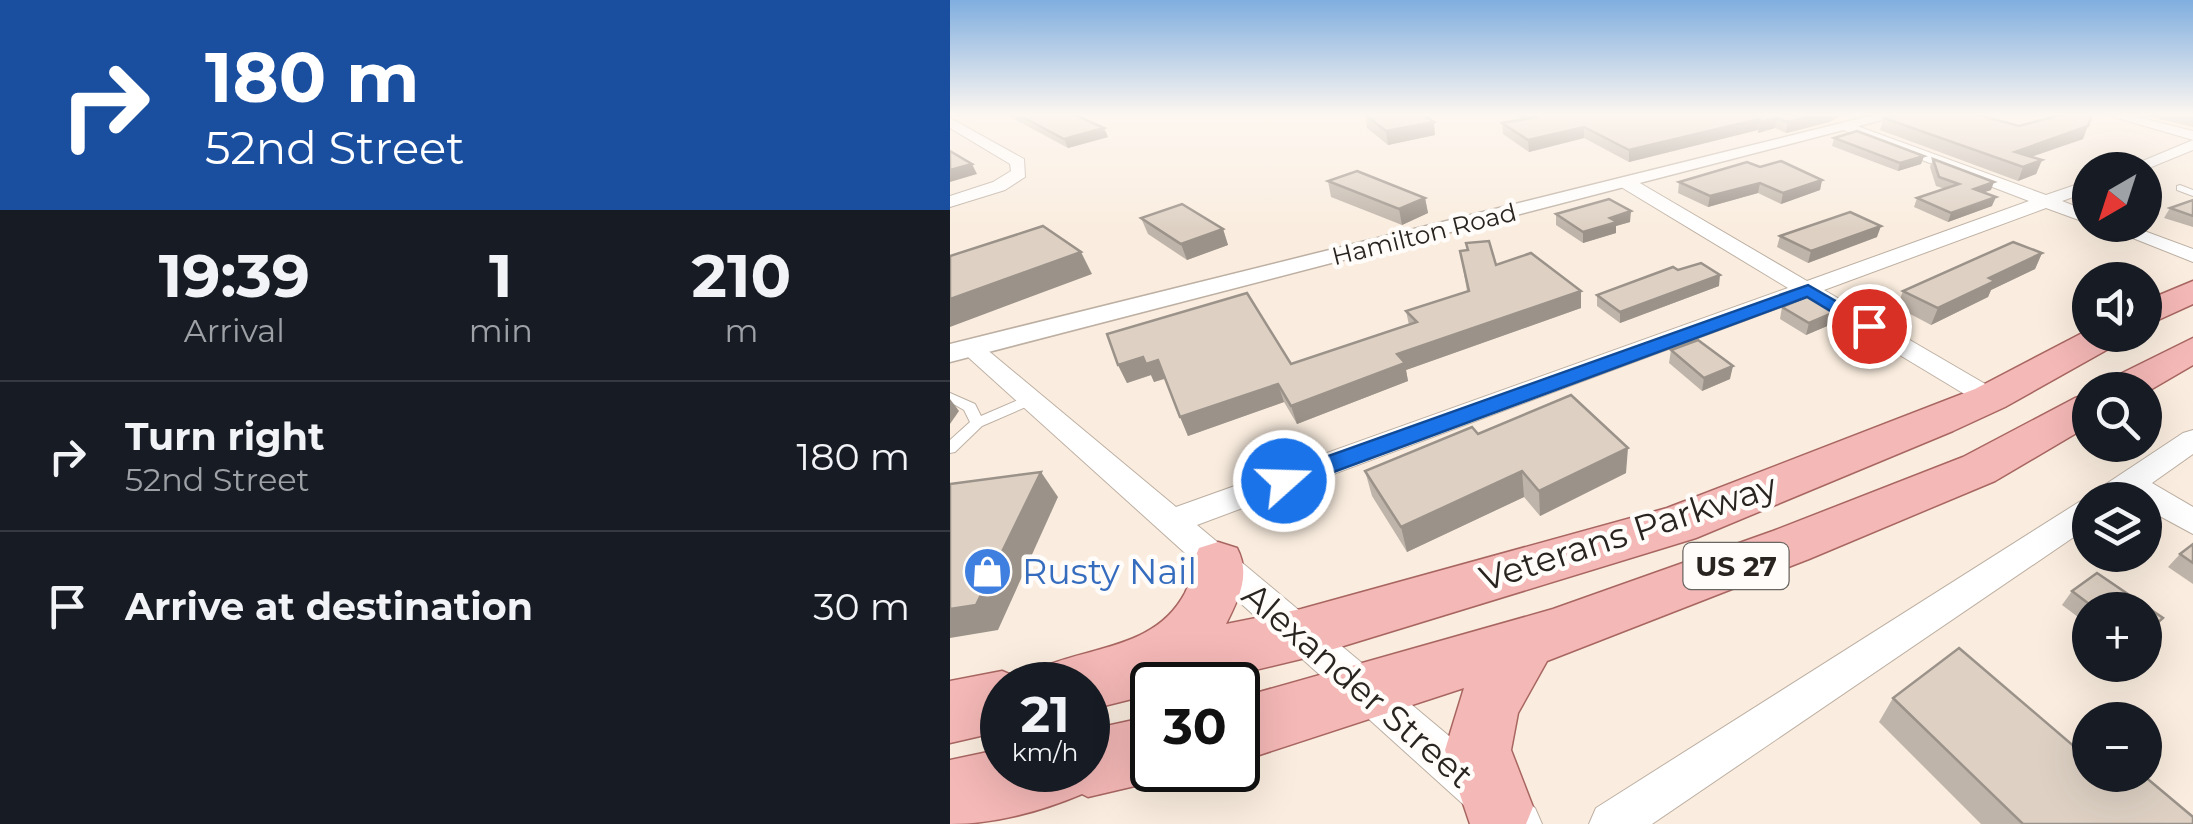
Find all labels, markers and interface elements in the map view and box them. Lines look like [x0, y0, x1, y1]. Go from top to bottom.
text: 180 m [205, 34, 419, 120]
icon: right [40, 40, 170, 170]
text: 52nd Street [205, 120, 465, 175]
north arrow [2072, 152, 2162, 242]
map controls [2072, 152, 2162, 792]
street label: Hamilton Road [1329, 197, 1519, 271]
text: 19:39 [159, 239, 310, 312]
text: 1 [489, 239, 513, 312]
text: 210 [692, 239, 791, 312]
button: sound [2072, 262, 2162, 352]
pin [1827, 284, 1912, 369]
icon: arrive [1842, 299, 1897, 354]
text: Arrival [184, 311, 285, 350]
text: min [469, 311, 533, 350]
text: m [724, 311, 758, 350]
button: search [2072, 372, 2162, 462]
text: Turn right [125, 413, 324, 460]
icon: right [40, 429, 95, 484]
position arrow [1232, 429, 1336, 533]
text: 180 m [797, 433, 910, 480]
text: 52nd Street [125, 460, 310, 499]
street label: Veterans Parkway [1474, 464, 1782, 600]
button: layers [2072, 482, 2162, 572]
road number: US 27 [1684, 543, 1788, 589]
shop icon: Rusty Nail [961, 545, 1013, 597]
place label: Rusty Nail [1022, 550, 1197, 593]
street label: Alexander Street [1234, 573, 1482, 797]
icon: arrive [40, 579, 95, 634]
text: Arrive at destination [125, 583, 533, 630]
text: 30 m [813, 583, 910, 630]
button: + [2072, 592, 2162, 682]
speed limit sign: 30 [1130, 662, 1260, 792]
text: 21 [1020, 684, 1070, 745]
button: − [2072, 702, 2162, 792]
text: km/h [1012, 737, 1078, 767]

